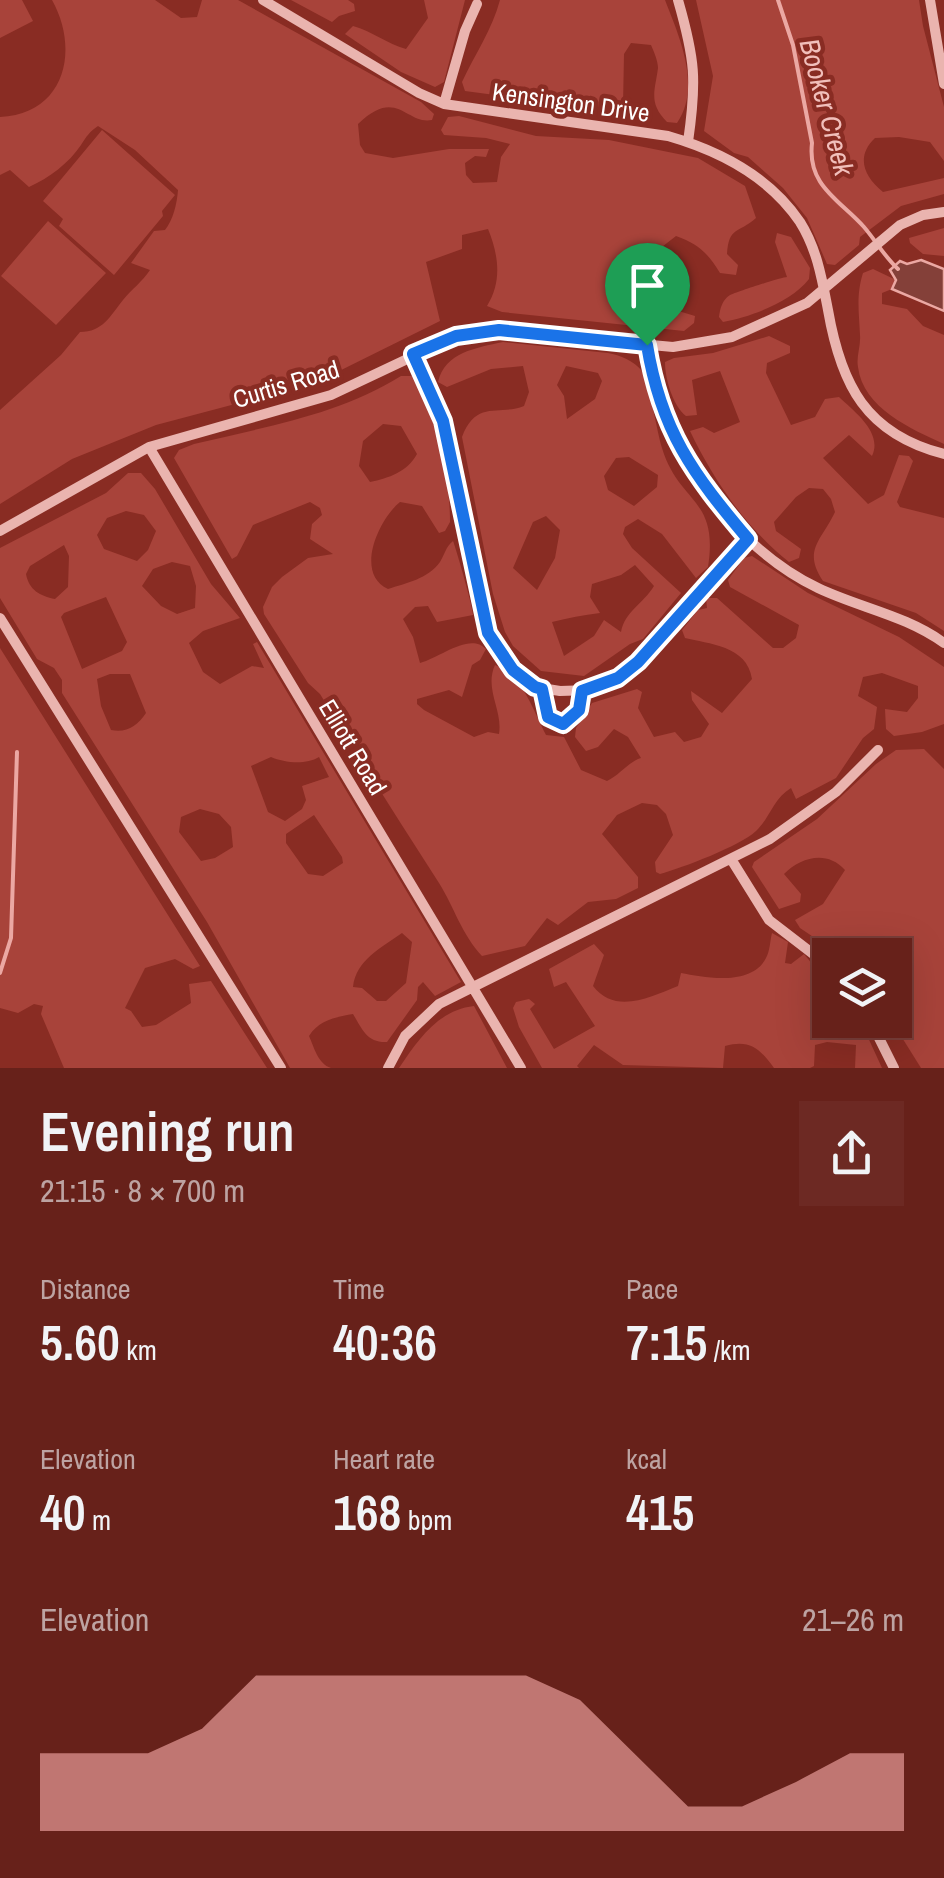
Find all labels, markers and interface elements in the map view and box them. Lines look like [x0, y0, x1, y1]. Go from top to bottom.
water label: Booker Creek [790, 34, 864, 181]
street label: Kensington Drive [490, 74, 652, 130]
pin [605, 243, 690, 346]
icon: arrive [620, 258, 675, 313]
street label: Curtis Road [229, 352, 343, 416]
street label: Elliott Road [311, 693, 395, 801]
map controls [812, 938, 912, 1038]
button: layers [812, 938, 912, 1038]
text: Evening run [40, 1094, 295, 1168]
button: share [799, 1101, 904, 1206]
text: 21:15 · 8 × 700 m [40, 1169, 245, 1212]
text: Distance [40, 1270, 131, 1308]
text: Time [333, 1270, 385, 1308]
text: Pace [626, 1270, 678, 1308]
text: 5.60 [40, 1308, 120, 1376]
text: 40:36 [333, 1308, 437, 1376]
text: 7:15 [626, 1308, 707, 1376]
text: km [120, 1331, 157, 1369]
text: /km [707, 1331, 751, 1369]
text: Elevation [40, 1440, 136, 1478]
text: Heart rate [333, 1440, 435, 1478]
text: kcal [626, 1440, 667, 1478]
text: 40 [40, 1478, 86, 1546]
text: 168 [333, 1478, 401, 1546]
text: 415 [626, 1478, 694, 1546]
text: m [86, 1501, 111, 1539]
text: bpm [401, 1501, 452, 1539]
text: Elevation [40, 1598, 149, 1641]
text: 21–26 m [802, 1598, 904, 1641]

